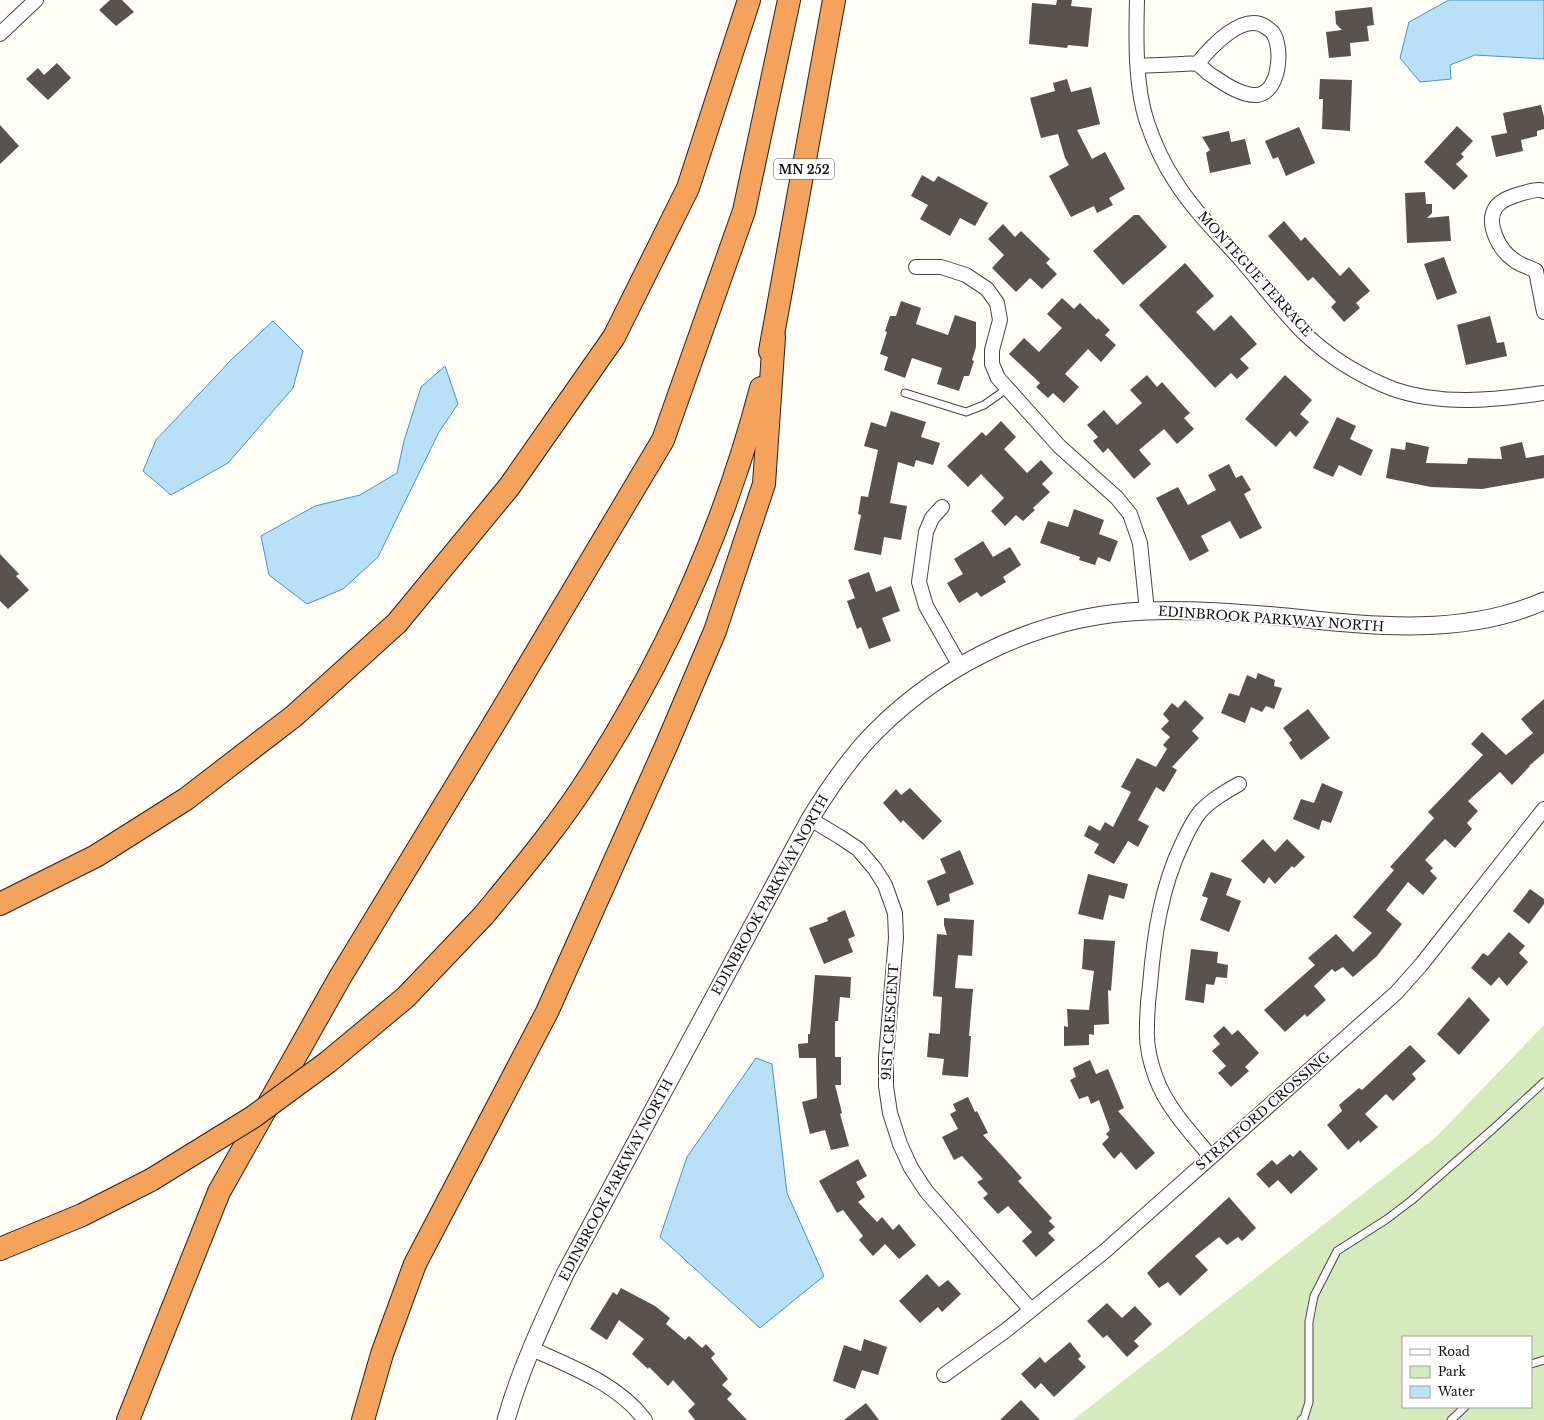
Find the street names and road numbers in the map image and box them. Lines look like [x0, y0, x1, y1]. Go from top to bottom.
road number: MN 252 [774, 159, 834, 179]
street label: MONTEGUE TERRACE [1194, 208, 1316, 340]
street label: EDINBROOK PARKWAY NORTH [1157, 603, 1385, 635]
street label: EDINBROOK PARKWAY NORTH [708, 792, 832, 998]
street label: 91ST CRESCENT [877, 963, 903, 1081]
street label: STRATFORD CROSSING [1192, 1048, 1334, 1174]
street label: EDINBROOK PARKWAY NORTH [555, 1076, 677, 1284]

